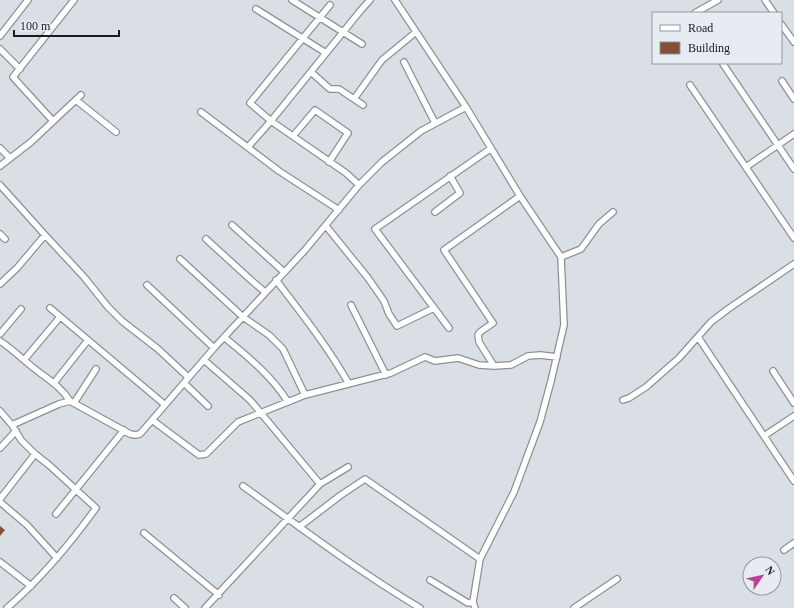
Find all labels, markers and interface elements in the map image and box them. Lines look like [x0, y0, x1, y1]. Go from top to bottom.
scale bar [14, 12, 119, 38]
legend [652, 12, 782, 64]
text: 100 m [20, 19, 51, 33]
text: Road [688, 21, 713, 35]
text: Building [688, 41, 730, 55]
north arrow [742, 556, 782, 596]
text: N [763, 564, 778, 577]

